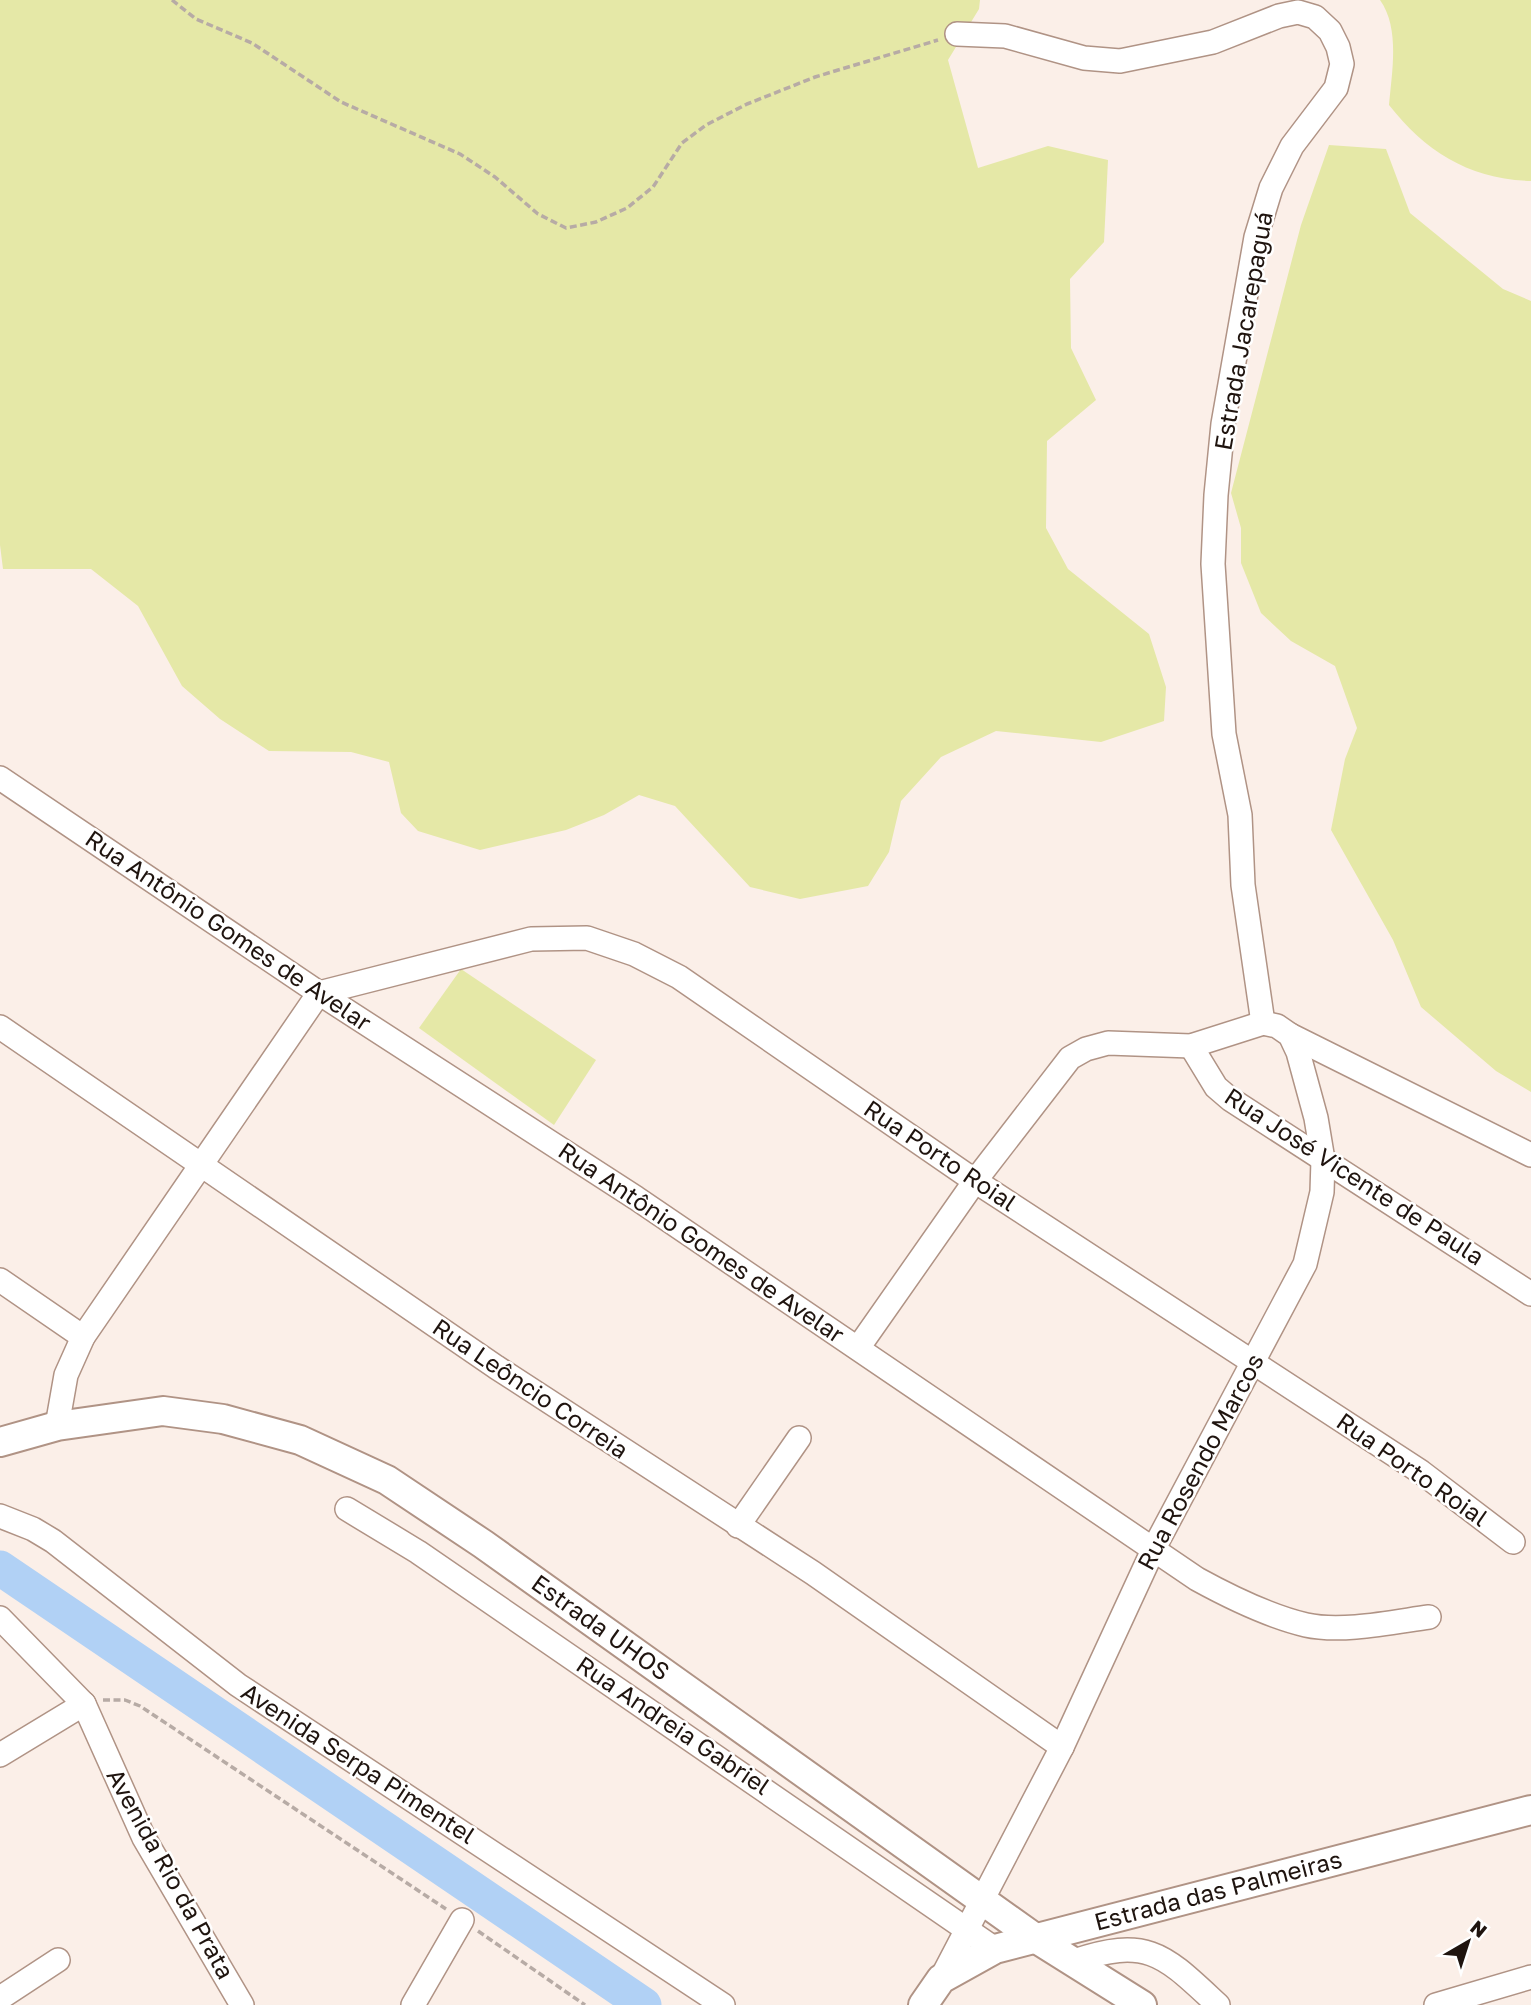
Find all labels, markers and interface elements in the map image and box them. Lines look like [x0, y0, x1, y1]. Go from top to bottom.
street label: Estrada Jacarepaguá [1207, 209, 1278, 452]
street label: Rua Antônio Gomes de Avelar [81, 823, 377, 1036]
street label: Rua José Vicente de Paula [1220, 1081, 1490, 1271]
street label: Rua Porto Roial [859, 1093, 1023, 1216]
street label: Rua Antônio Gomes de Avelar [554, 1135, 850, 1348]
street label: Rua Leôncio Correia [428, 1312, 634, 1464]
street label: Rua Rosendo Marcos [1130, 1348, 1269, 1574]
street label: Rua Porto Roial [1332, 1406, 1494, 1532]
street label: Estrada UHOS [527, 1567, 676, 1686]
street label: Rua Andreia Gabriel [572, 1649, 776, 1800]
street label: Avenida Serpa Pimentel [236, 1676, 481, 1849]
street label: Avenida Rio da Prata [101, 1763, 241, 1983]
street label: Estrada das Palmeiras [1091, 1844, 1345, 1936]
north arrow [1433, 1907, 1503, 1977]
text: N [1466, 1915, 1492, 1942]

